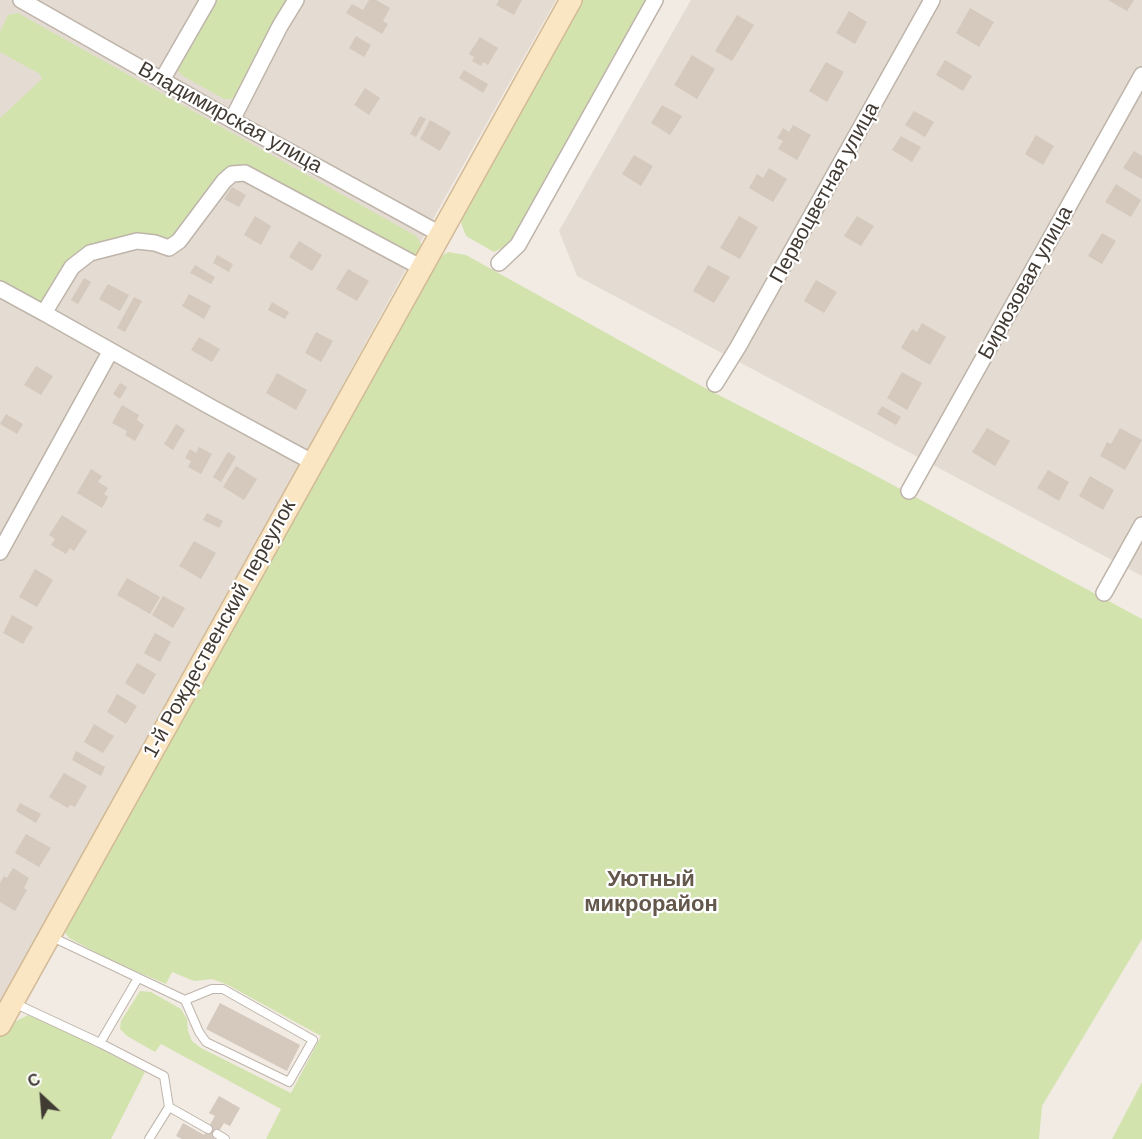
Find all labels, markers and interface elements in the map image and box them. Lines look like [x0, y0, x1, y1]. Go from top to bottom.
street label: Владимирская улица [134, 57, 326, 179]
street label: Первоцветная улица [765, 98, 885, 288]
street label: Бирюзовая улица [973, 202, 1079, 364]
street label: 1-й Рождественский переулок [138, 495, 302, 763]
district label: Уютный микрорайон [584, 867, 718, 918]
north arrow [12, 1067, 72, 1127]
text: С [25, 1070, 43, 1091]

